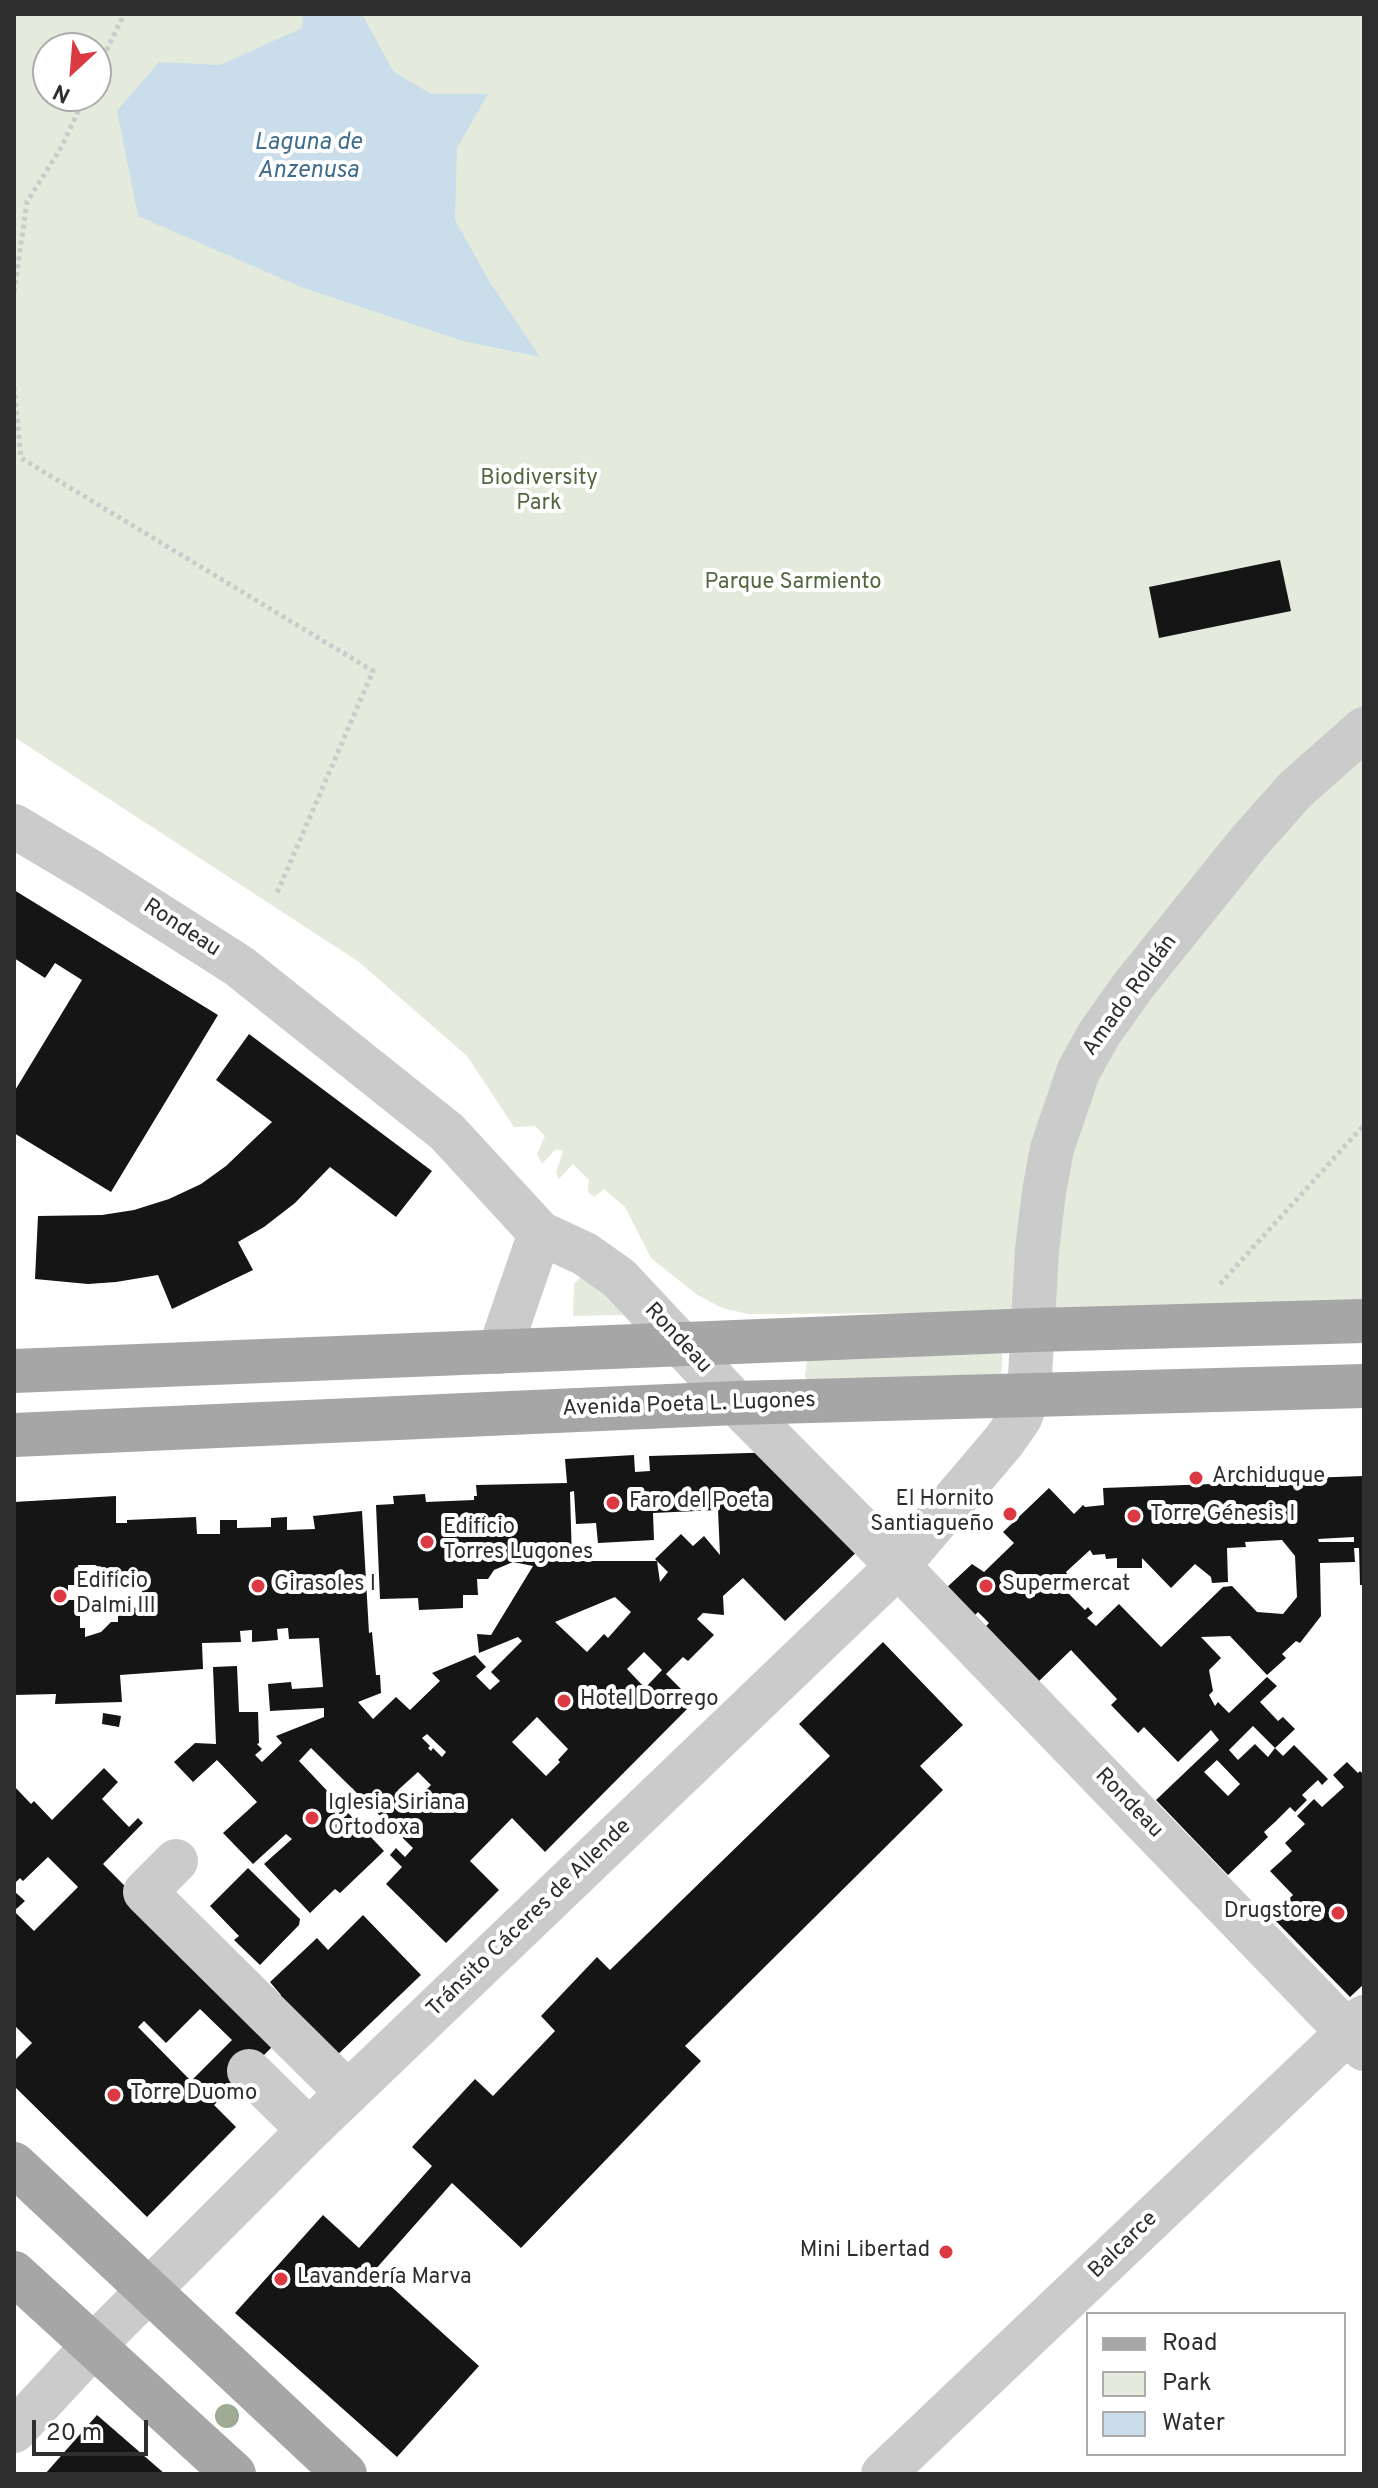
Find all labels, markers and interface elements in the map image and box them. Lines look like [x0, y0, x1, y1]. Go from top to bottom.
north arrow [32, 32, 112, 112]
text: N [49, 77, 75, 108]
water label: Laguna de Anzenusa [254, 130, 362, 186]
park label: Biodiversity Park [480, 467, 598, 518]
park label: Parque Sarmiento [704, 571, 882, 597]
street label: Rondeau [137, 894, 225, 964]
street label: Amado Roldán [1078, 930, 1184, 1062]
street label: Rondeau [638, 1298, 716, 1380]
street label: Avenida Poeta L. Lugones [562, 1388, 816, 1424]
place label: Archiduque [1212, 1465, 1325, 1491]
marker: Archiduque [1187, 1469, 1205, 1487]
place label: El Hornito Santiagueño [870, 1488, 994, 1540]
place label: Faro del Poeta [629, 1490, 770, 1516]
marker: Faro del Poeta [604, 1494, 622, 1512]
place label: Torre Génesis I [1150, 1503, 1295, 1529]
marker: El Hornito Santiagueño [1001, 1505, 1019, 1523]
marker: Torre Génesis I [1125, 1507, 1143, 1525]
place label: Edificio Torres Lugones [443, 1516, 593, 1568]
marker: Edificio Torres Lugones [418, 1533, 436, 1551]
place label: Edificio Dalmi III [76, 1570, 156, 1622]
place label: Girasoles I [274, 1573, 376, 1599]
place label: Supermercat [1002, 1573, 1130, 1599]
marker: Girasoles I [249, 1577, 267, 1595]
marker: Supermercat [977, 1577, 995, 1595]
marker: Edificio Dalmi III [51, 1587, 69, 1605]
place label: Hotel Dorrego [580, 1688, 719, 1714]
marker: Hotel Dorrego [555, 1692, 573, 1710]
street label: Rondeau [1088, 1764, 1168, 1844]
place label: Iglesia Siriana Ortodoxa [328, 1792, 465, 1844]
marker: Iglesia Siriana Ortodoxa [303, 1809, 321, 1827]
street label: Tránsito Cáceres de Allende [422, 1814, 638, 2024]
place label: Drugstore [1224, 1900, 1322, 1926]
marker: Drugstore [1329, 1904, 1347, 1922]
place label: Torre Duomo [130, 2082, 257, 2108]
marker: Torre Duomo [105, 2086, 123, 2104]
street label: Balcarce [1084, 2207, 1164, 2285]
place label: Mini Libertad [800, 2239, 930, 2265]
marker: Mini Libertad [937, 2243, 955, 2261]
place label: Lavandería Marva [297, 2266, 472, 2292]
marker: Lavandería Marva [272, 2270, 290, 2288]
legend [1086, 2312, 1346, 2456]
text: Road [1162, 2329, 1218, 2359]
text: Park [1162, 2369, 1212, 2399]
scale bar [36, 2404, 152, 2454]
text: Water [1162, 2409, 1225, 2439]
text: 20 m [46, 2419, 102, 2449]

